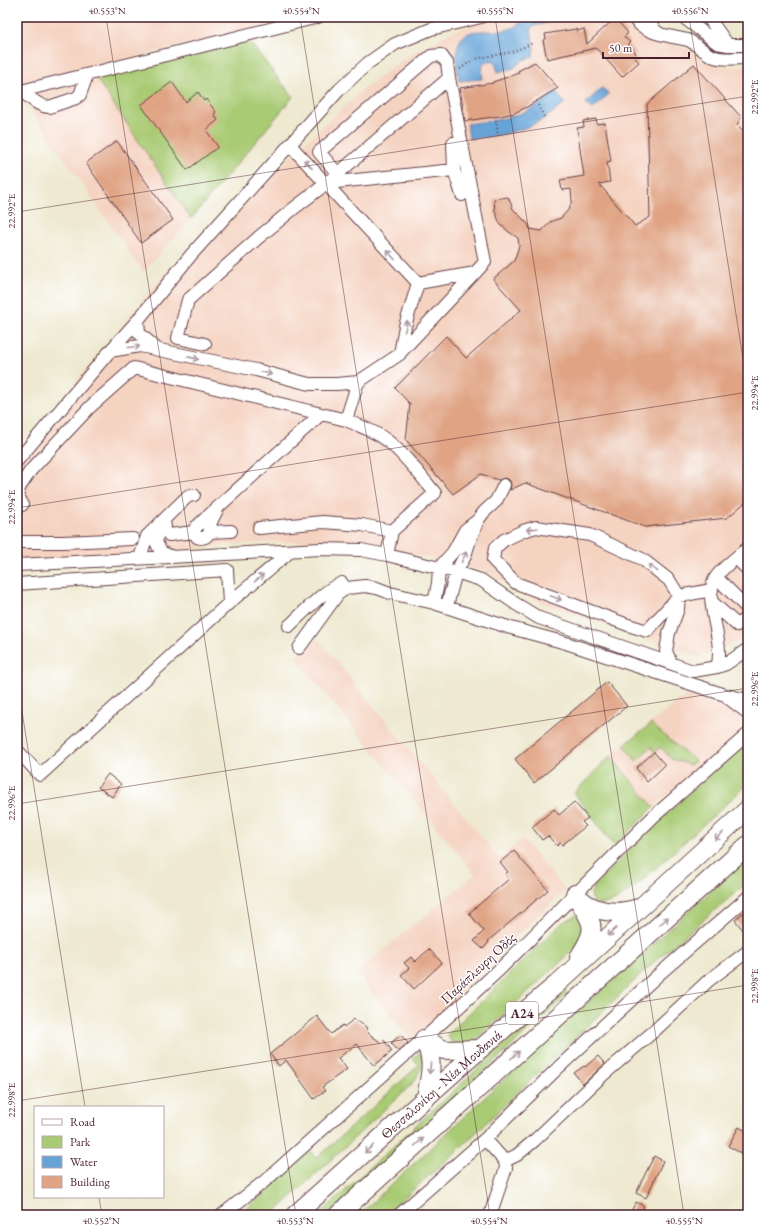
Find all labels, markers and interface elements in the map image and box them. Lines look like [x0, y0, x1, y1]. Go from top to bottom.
text: 40.553°N [88, 4, 126, 17]
text: 40.554°N [282, 4, 320, 17]
text: 40.555°N [476, 4, 514, 17]
text: 40.556°N [671, 4, 709, 17]
scale bar [603, 34, 689, 60]
text: 50 m [609, 40, 633, 56]
text: 22.992°E [748, 79, 761, 114]
one-way arrow [304, 159, 313, 169]
text: 22.992°E [5, 193, 18, 228]
one-way arrow [386, 250, 396, 260]
one-way arrow [402, 320, 410, 333]
one-way arrow [127, 344, 140, 351]
one-way arrow [186, 354, 199, 362]
one-way arrow [260, 370, 273, 378]
text: 22.994°E [748, 375, 761, 410]
text: 22.994°E [5, 489, 18, 524]
one-way arrow [526, 525, 539, 533]
one-way arrow [461, 551, 468, 563]
one-way arrow [648, 563, 659, 572]
one-way arrow [254, 574, 264, 583]
one-way arrow [549, 594, 561, 602]
text: 22.996°E [748, 671, 761, 706]
text: 22.996°E [5, 785, 18, 820]
one-way arrow [714, 831, 724, 840]
one-way arrow [659, 916, 669, 926]
street label: Παράπλευρη Οδός [436, 928, 520, 1008]
one-way arrow [607, 928, 618, 937]
text: 22.998°E [748, 968, 761, 1003]
road number: Α24 [506, 1002, 538, 1024]
street label: Θεσσαλονίκη - Νέα Μουδανιά [377, 1025, 506, 1143]
one-way arrow [510, 1050, 520, 1060]
one-way arrow [427, 1061, 434, 1074]
text: 22.998°E [5, 1082, 18, 1117]
legend [34, 1106, 164, 1198]
text: Road [70, 1114, 96, 1130]
text: Park [70, 1134, 91, 1150]
one-way arrow [414, 1137, 424, 1147]
one-way arrow [364, 1144, 374, 1154]
text: Water [70, 1154, 97, 1170]
text: Building [70, 1174, 111, 1190]
text: 40.552°N [82, 1214, 120, 1227]
text: 40.553°N [276, 1214, 314, 1227]
text: 40.554°N [470, 1214, 508, 1227]
text: 40.555°N [665, 1214, 703, 1227]

